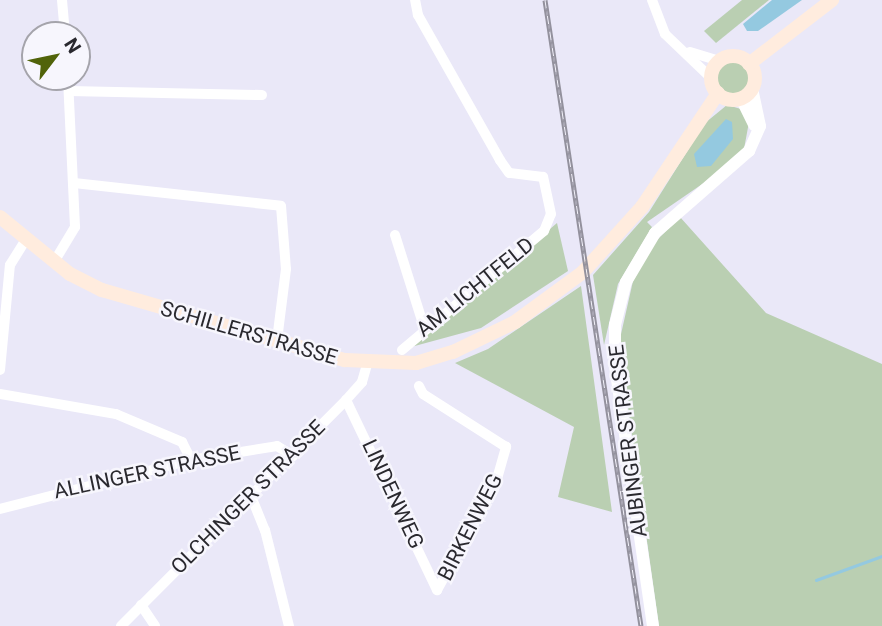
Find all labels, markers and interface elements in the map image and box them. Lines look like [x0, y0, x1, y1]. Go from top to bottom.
north arrow [21, 21, 91, 91]
text: N [59, 34, 86, 57]
street label: AM LICHTFELD [411, 232, 539, 342]
street label: SCHILLERSTRASSE [158, 296, 340, 370]
street label: AUBINGER STRASSE [604, 343, 652, 539]
street label: OLCHINGER STRASSE [166, 415, 330, 579]
street label: LINDENWEG [357, 435, 429, 553]
street label: ALLINGER STRASSE [51, 440, 243, 504]
street label: BIRKENWEG [432, 469, 508, 585]

